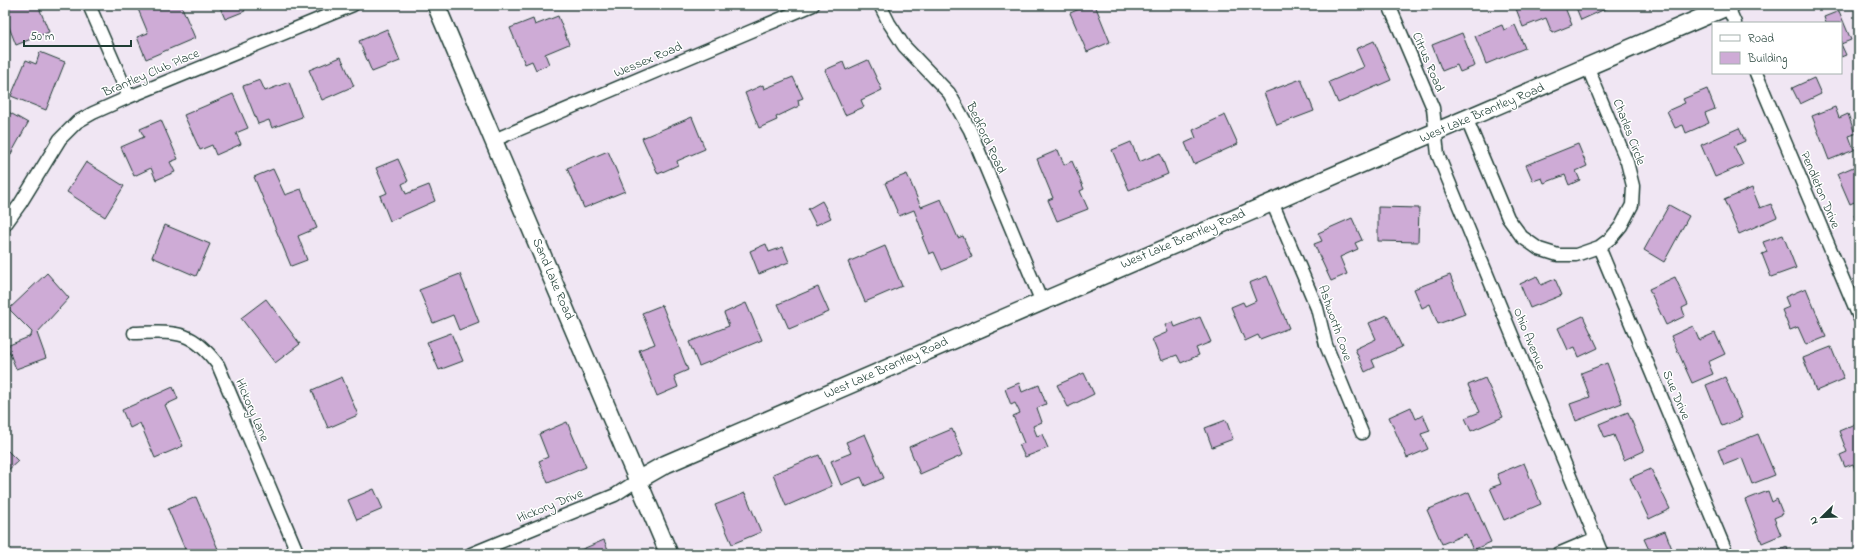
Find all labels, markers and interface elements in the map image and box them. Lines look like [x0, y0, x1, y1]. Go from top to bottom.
scale bar [24, 22, 131, 48]
legend [1712, 22, 1842, 74]
text: 50 m [30, 28, 54, 46]
street label: Citrus Road [1407, 29, 1449, 96]
text: Road [1748, 30, 1774, 48]
street label: Wessex Road [611, 37, 686, 83]
street label: Brantley Club Place [99, 44, 203, 103]
text: Building [1747, 50, 1787, 69]
street label: West Lake Brantley Road [1417, 78, 1548, 149]
street label: Charles Circle [1608, 96, 1650, 168]
street label: Bedford Road [961, 98, 1011, 177]
street label: Pendleton Drive [1795, 148, 1845, 232]
street label: West Lake Brantley Road [1118, 204, 1249, 275]
street label: Sand Lake Road [527, 235, 579, 323]
street label: Ashworth Cove [1313, 283, 1357, 364]
street label: Ohio Avenue [1508, 305, 1550, 373]
street label: West Lake Brantley Road [821, 332, 952, 405]
street label: Sue Drive [1657, 367, 1695, 423]
street label: Hickory Lane [229, 376, 274, 445]
street label: Hickory Drive [514, 484, 586, 529]
north arrow [1802, 497, 1842, 537]
text: N [1805, 514, 1823, 527]

